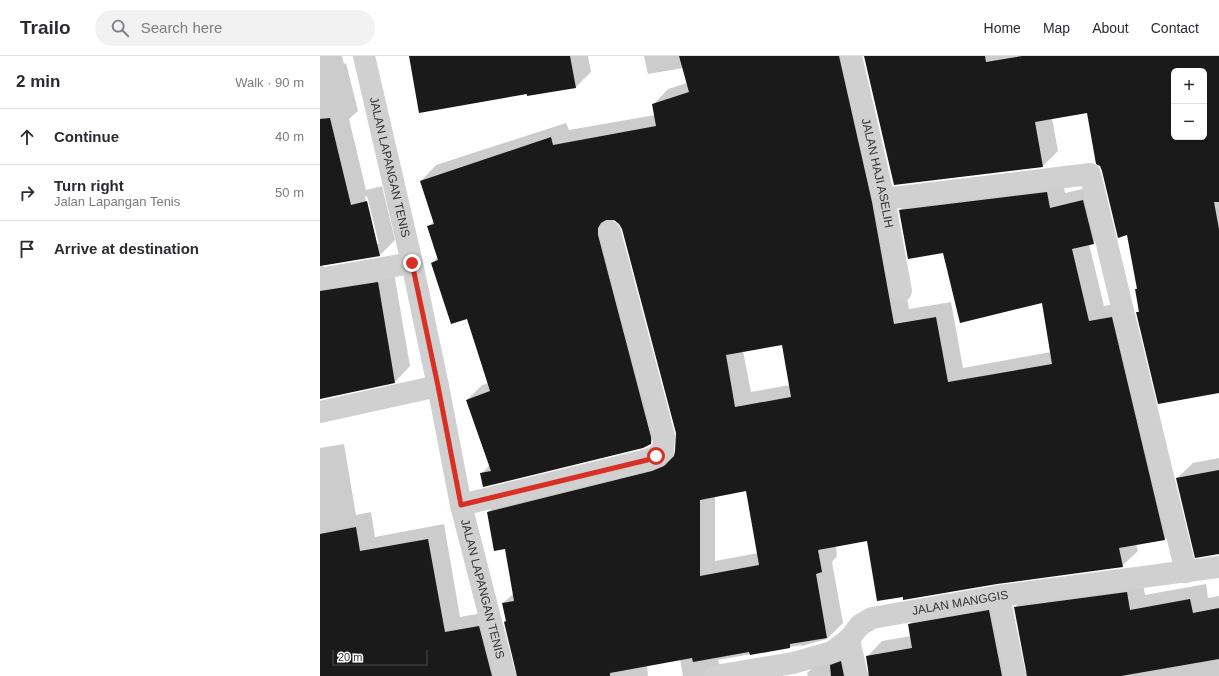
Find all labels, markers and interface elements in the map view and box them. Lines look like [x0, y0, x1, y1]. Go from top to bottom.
search box [95, 10, 375, 46]
text: Trailo [20, 17, 71, 38]
icon: search [109, 17, 131, 39]
text: Search here [141, 19, 222, 36]
text: Home [984, 20, 1021, 36]
text: Map [1043, 20, 1070, 36]
text: About [1092, 20, 1129, 36]
text: Contact [1151, 20, 1199, 36]
map controls [1171, 68, 1207, 140]
button: + [1171, 68, 1207, 104]
text: 2 min [16, 72, 60, 91]
text: Walk · 90 m [235, 75, 304, 90]
street label: JALAN LAPANGAN TENIS [367, 95, 413, 239]
button: − [1171, 104, 1207, 140]
street label: JALAN HAJI ASELIH [859, 117, 896, 229]
icon: ahead [16, 126, 38, 148]
text: Continue [54, 128, 119, 145]
text: 40 m [275, 129, 304, 144]
text: Turn right [54, 177, 124, 194]
icon: right [16, 182, 38, 204]
text: 50 m [275, 185, 304, 200]
text: Jalan Lapangan Tenis [54, 194, 180, 209]
icon: arrive [16, 238, 38, 260]
text: Arrive at destination [54, 240, 199, 257]
route end [403, 254, 421, 272]
route start [647, 447, 665, 465]
street label: JALAN LAPANGAN TENIS [458, 517, 507, 660]
street label: JALAN MANGGIS [911, 588, 1009, 618]
scale bar [332, 648, 428, 667]
text: 20 m [338, 651, 362, 663]

